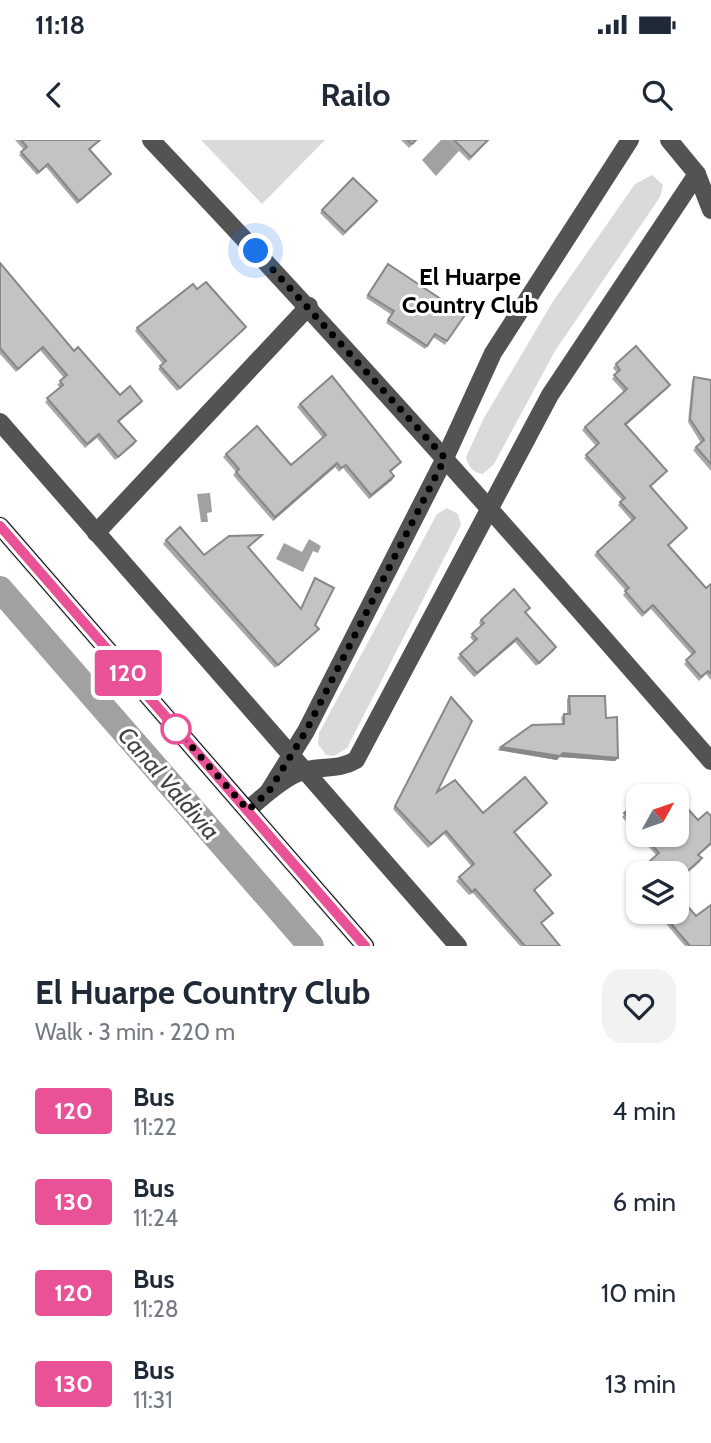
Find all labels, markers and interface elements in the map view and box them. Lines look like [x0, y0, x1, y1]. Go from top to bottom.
text: 11:18 [35, 9, 85, 41]
text: Railo [321, 75, 390, 114]
icon: back [35, 76, 73, 114]
icon: search [638, 76, 676, 114]
your location [238, 233, 273, 268]
district label: El Huarpe Country Club [402, 262, 539, 319]
line badge: 120 [88, 650, 168, 696]
text: 120 [109, 658, 147, 687]
unlabelled marker [161, 714, 191, 744]
water label: Canal Valdivia [112, 721, 226, 845]
north arrow [626, 784, 690, 847]
map controls [626, 784, 689, 924]
button: layers [626, 861, 689, 924]
button: heart [602, 969, 676, 1043]
text: El Huarpe Country Club [35, 972, 370, 1012]
text: Walk · 3 min · 220 m [35, 1018, 235, 1046]
text: Bus [133, 1081, 174, 1113]
text: 4 min [612, 1095, 676, 1127]
text: 120 [54, 1096, 93, 1125]
text: 11:22 [133, 1113, 177, 1141]
text: Bus [133, 1172, 174, 1204]
text: 6 min [613, 1186, 676, 1218]
text: 130 [54, 1187, 93, 1216]
text: 11:24 [133, 1204, 178, 1232]
text: Bus [133, 1263, 174, 1295]
text: 10 min [601, 1277, 676, 1309]
text: 120 [54, 1278, 93, 1307]
text: 11:28 [133, 1295, 179, 1323]
text: Bus [133, 1354, 174, 1386]
text: 13 min [605, 1368, 676, 1400]
text: 130 [54, 1369, 93, 1398]
text: 11:31 [133, 1386, 173, 1414]

